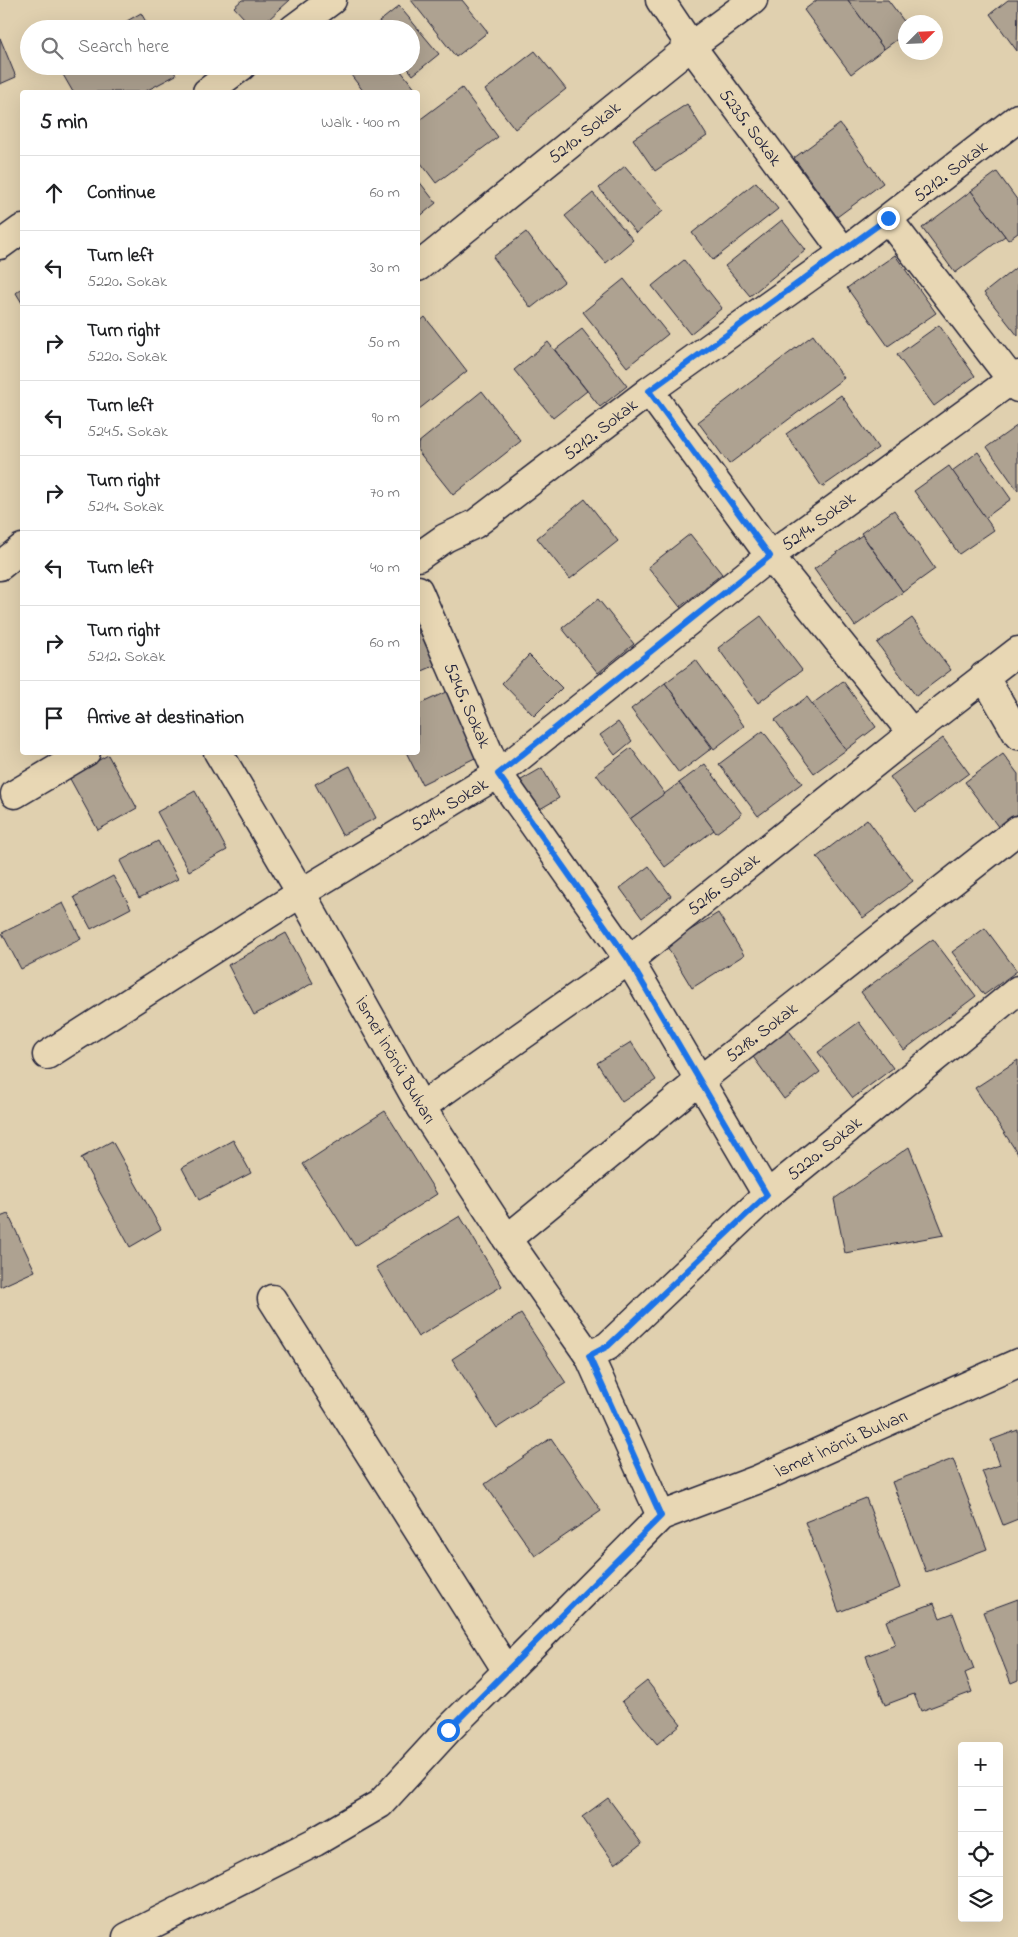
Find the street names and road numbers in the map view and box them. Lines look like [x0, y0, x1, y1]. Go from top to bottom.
street label: 5235. Sokak [712, 84, 787, 172]
street label: 5210. Sokak [543, 96, 627, 171]
street label: 5212. Sokak [909, 135, 994, 210]
street label: 5212. Sokak [559, 393, 644, 468]
street label: 5214. Sokak [777, 487, 862, 559]
street label: 5245. Sokak [436, 659, 497, 753]
street label: 5214. Sokak [406, 772, 494, 839]
street label: 5216. Sokak [682, 848, 766, 923]
street label: İsmet İnönü Bulvarı [347, 993, 441, 1129]
street label: 5218. Sokak [720, 997, 804, 1070]
street label: 5220. Sokak [782, 1111, 869, 1188]
street label: İsmet İnönü Bulvarı [771, 1404, 912, 1486]

